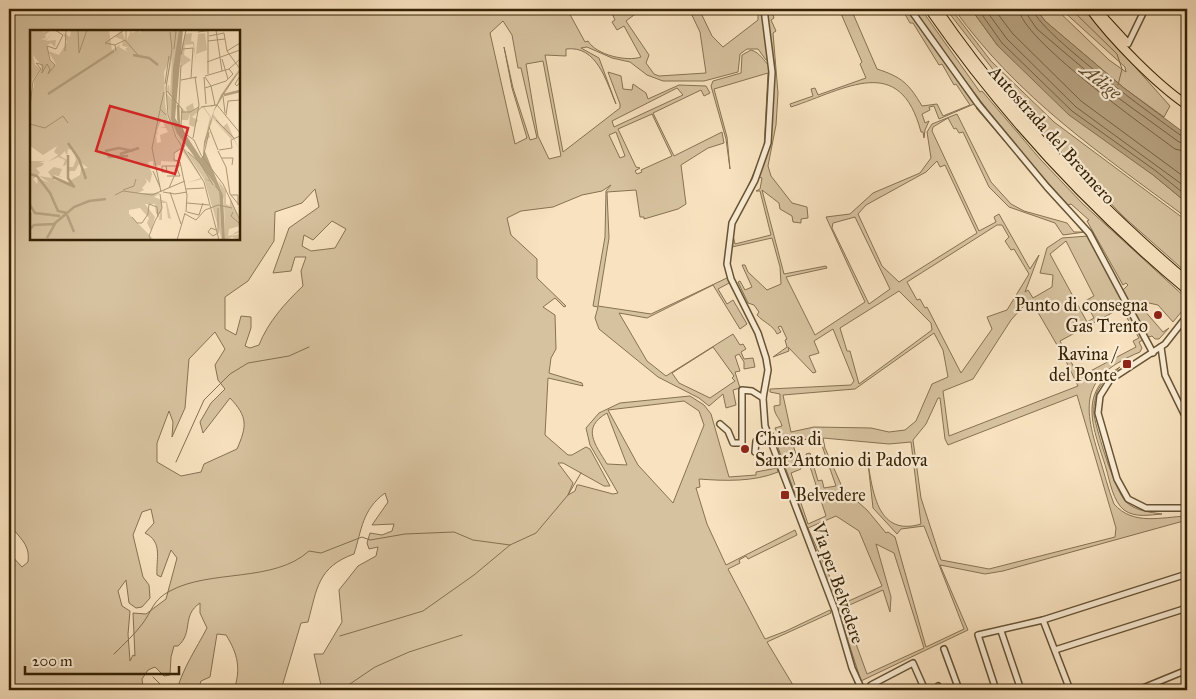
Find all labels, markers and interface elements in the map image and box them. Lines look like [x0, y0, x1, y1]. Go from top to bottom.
inset map [30, 30, 240, 240]
water label: Adige [1074, 57, 1127, 105]
street label: Autostrada del Brennero [983, 60, 1120, 209]
place label: Punto di consegna Gas Trento [1015, 294, 1148, 337]
marker: Punto di consegna Gas Trento [1152, 309, 1164, 321]
place label: Ravina / del Ponte [1049, 343, 1119, 386]
marker: Ravina / del Ponte [1121, 358, 1133, 370]
place label: Chiesa di Sant'Antonio di Padova [755, 428, 928, 471]
marker: Chiesa di Sant'Antonio di Padova [739, 443, 751, 455]
place label: Belvedere [795, 484, 866, 506]
marker: Belvedere [779, 489, 791, 501]
street label: Via per Belvedere [807, 519, 869, 646]
scale bar [25, 644, 179, 676]
text: 200 m [32, 652, 73, 670]

